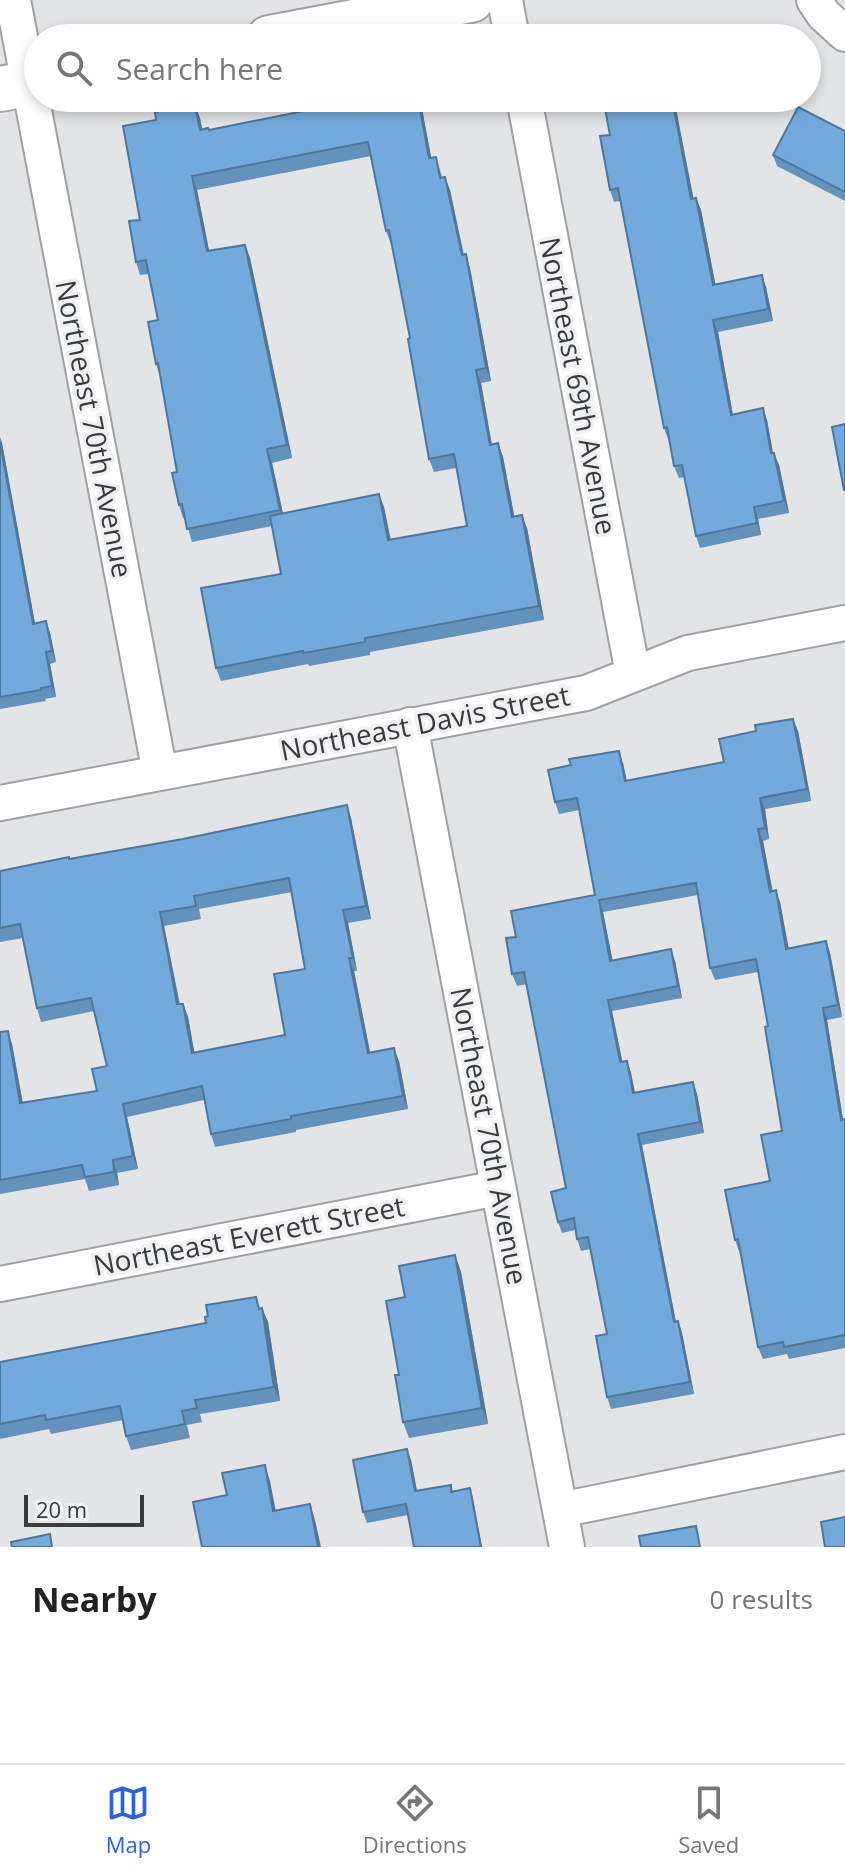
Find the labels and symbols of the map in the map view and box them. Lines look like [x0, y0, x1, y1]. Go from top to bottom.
street label: Northeast 69th Avenue [531, 234, 626, 538]
street label: Northeast 70th Avenue [47, 277, 142, 581]
street label: Northeast Davis Street [277, 675, 573, 769]
street label: Northeast 70th Avenue [442, 984, 537, 1288]
street label: Northeast Everett Street [90, 1186, 408, 1284]
scale bar [24, 1491, 144, 1527]

